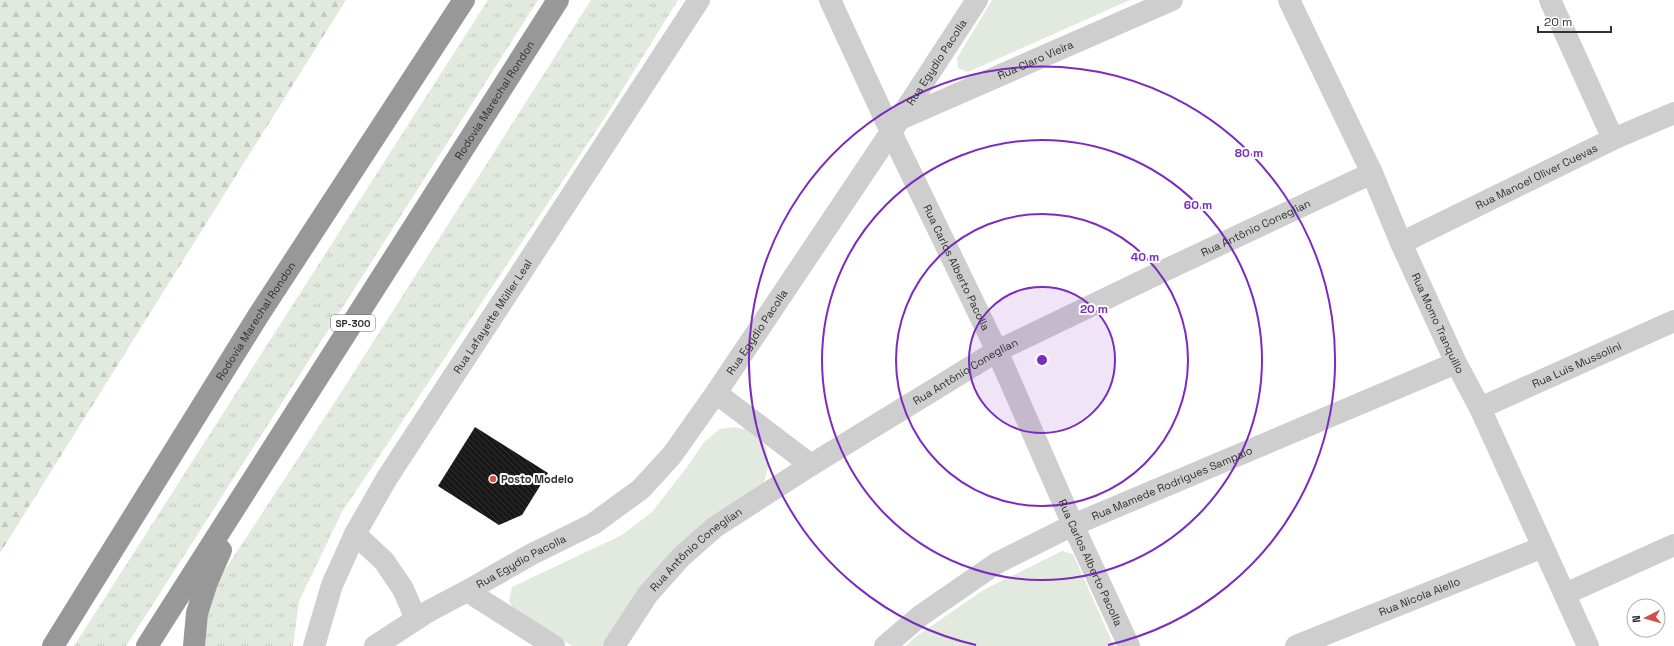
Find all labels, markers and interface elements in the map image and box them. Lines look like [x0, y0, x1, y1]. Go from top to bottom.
scale bar [1538, 8, 1611, 34]
text: 20 m [1544, 14, 1572, 30]
street label: Rua Egydio Pacolla [903, 16, 970, 108]
street label: Rua Claro Vieira [995, 37, 1076, 83]
street label: Rodovia Marechal Rondon [451, 38, 537, 162]
street label: Rua Manoel Oliver Cuevas [1473, 141, 1600, 212]
text: 80 m [1235, 145, 1263, 161]
street label: Rua Antônio Coneglian [1198, 196, 1313, 259]
text: 60 m [1184, 197, 1212, 213]
street label: Rua Carlos Alberto Pacolla [920, 202, 993, 333]
text: 40 m [1131, 249, 1159, 265]
street label: Rua Lafayette Müller Leal [450, 257, 535, 376]
street label: Rodovia Marechal Rondon [213, 259, 299, 383]
street label: Rua Momo Tranquillo [1409, 271, 1467, 376]
street label: Rua Egydio Pacolla [723, 286, 791, 377]
text: 20 m [1080, 301, 1108, 317]
road number: SP-300 [331, 315, 375, 331]
street label: Rua Antônio Coneglian [910, 335, 1020, 408]
street label: Rua Luis Mussolini [1530, 338, 1624, 391]
centre of rings [1035, 353, 1049, 367]
street label: Rua Mamede Rodrigues Sampaio [1089, 443, 1255, 523]
place label: Posto Modelo [501, 472, 574, 486]
marker: Posto Modelo [488, 474, 498, 484]
street label: Rua Carlos Alberto Pacolla [1056, 497, 1126, 629]
street label: Rua Antônio Coneglian [647, 504, 745, 594]
street label: Rua Egydio Pacolla [474, 531, 569, 591]
street label: Rua Nicola Aiello [1377, 574, 1462, 619]
north arrow [1626, 598, 1666, 638]
text: N [1629, 615, 1643, 623]

